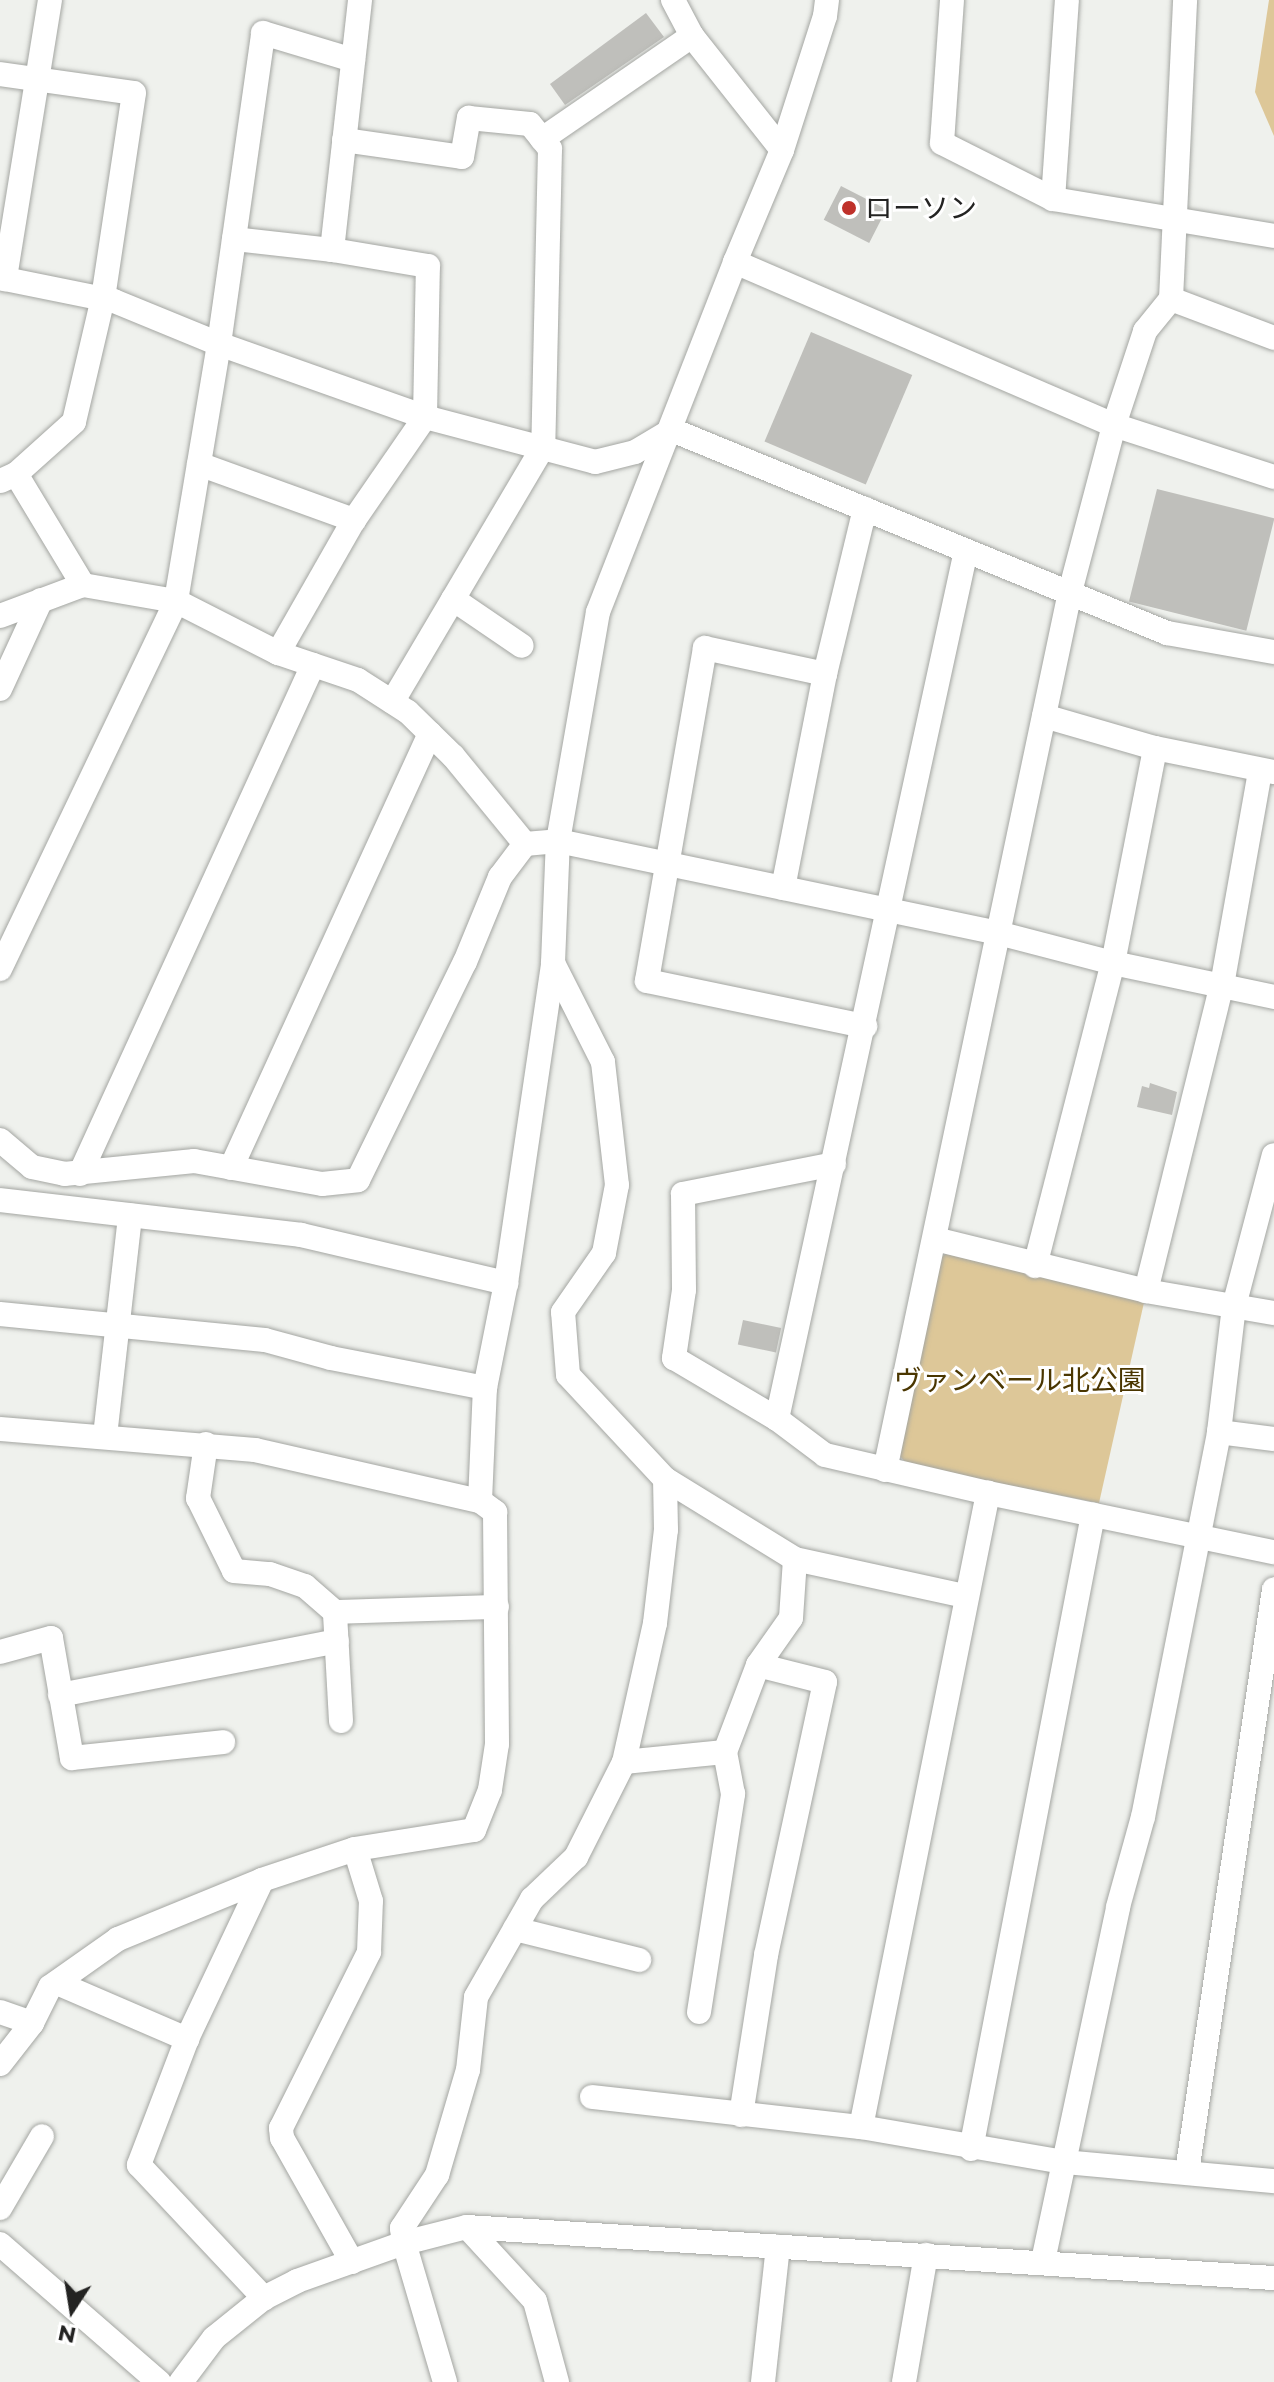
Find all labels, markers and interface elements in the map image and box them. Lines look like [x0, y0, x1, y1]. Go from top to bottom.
place label: ローソン [865, 191, 977, 225]
marker: ローソン [840, 199, 858, 217]
park label: ヴァンベール北公園 [894, 1363, 1146, 1397]
north arrow [32, 2270, 112, 2350]
text: N [55, 2319, 78, 2349]

